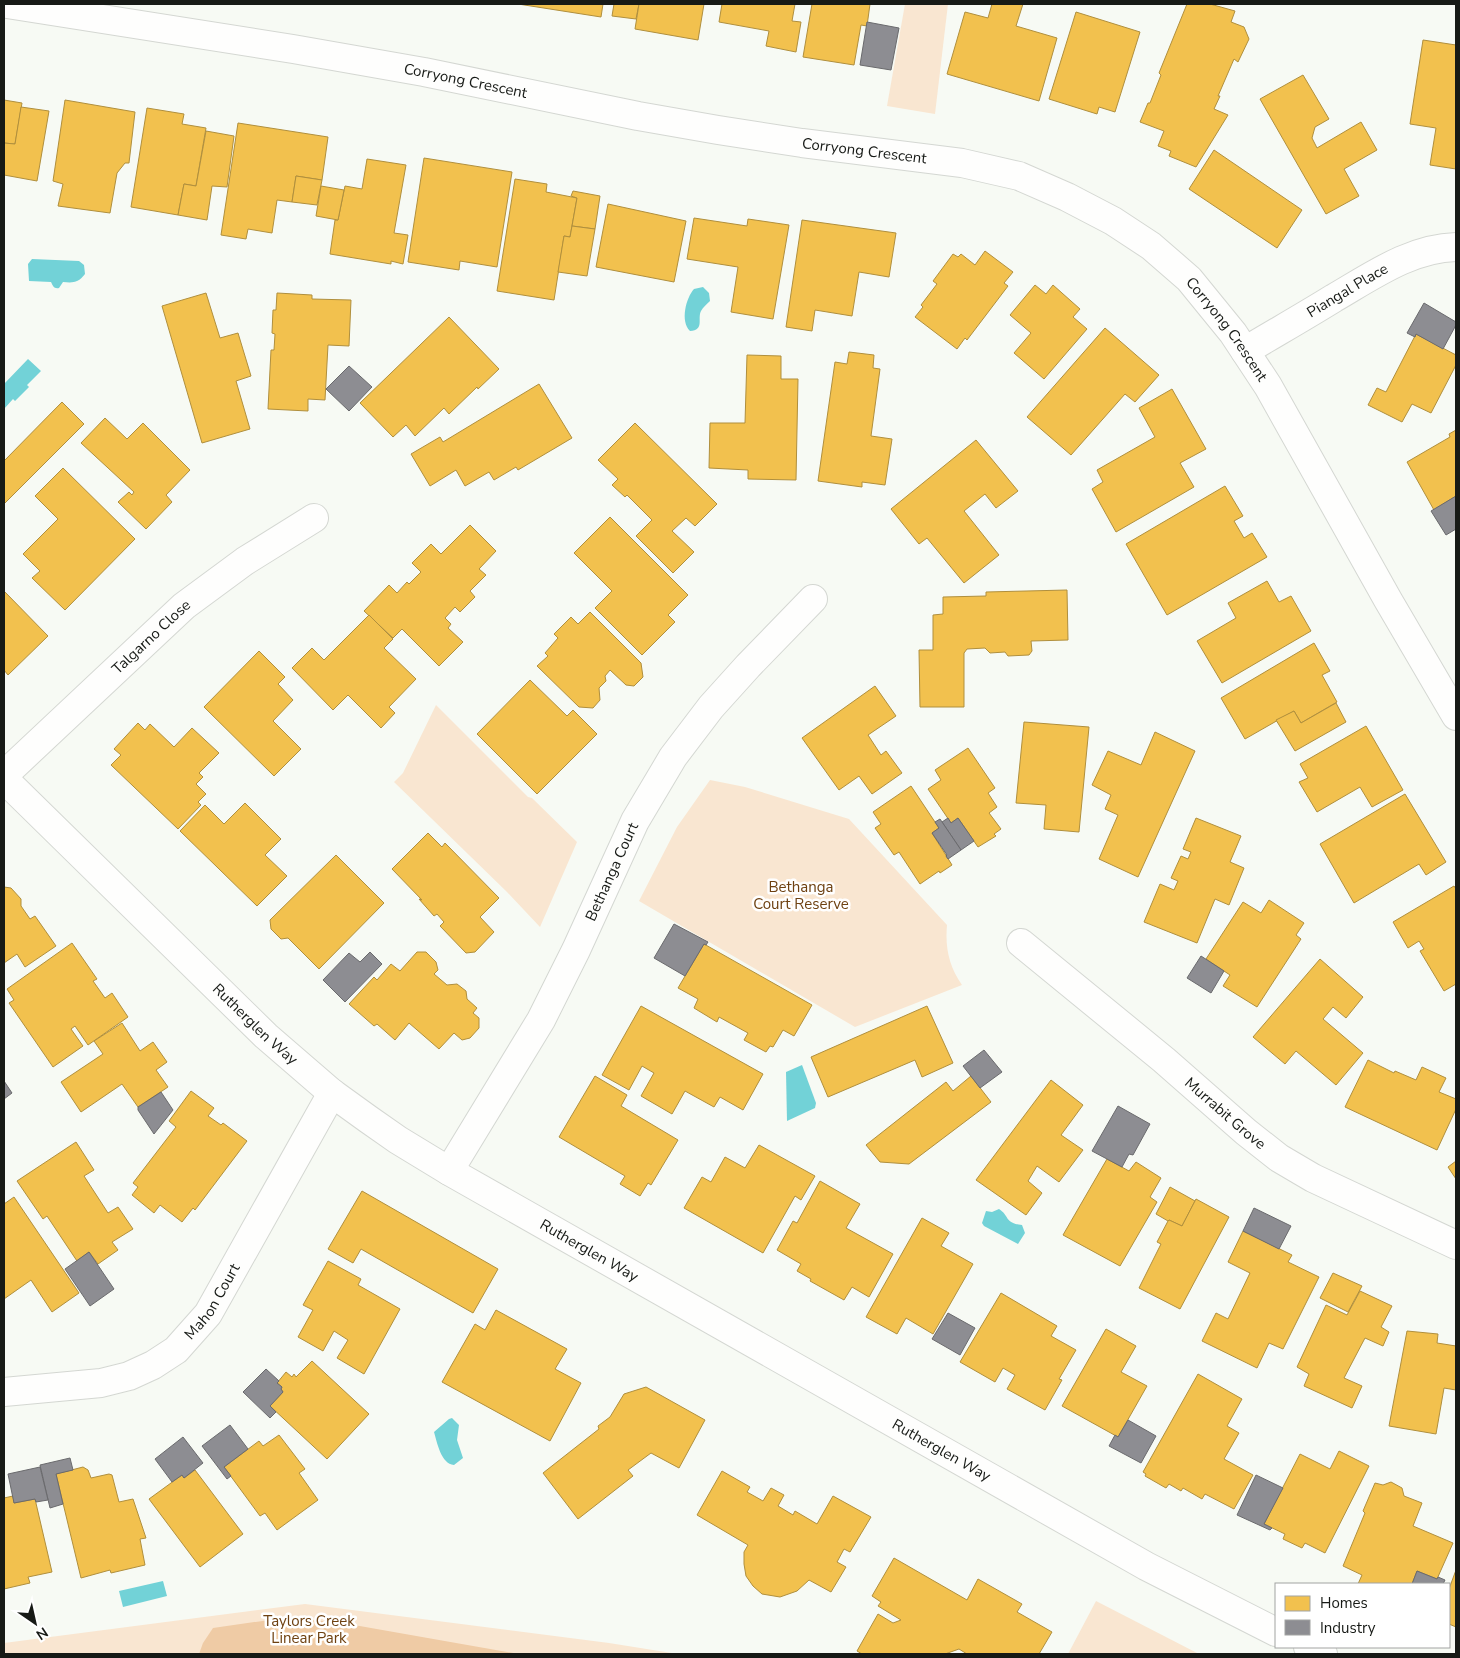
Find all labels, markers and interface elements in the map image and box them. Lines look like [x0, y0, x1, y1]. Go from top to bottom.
street label: Corryong Crescent [402, 59, 530, 103]
street label: Corryong Crescent [801, 133, 929, 169]
street label: Piangal Place [1303, 259, 1392, 322]
street label: Corryong Crescent [1181, 273, 1273, 386]
street label: Talgarno Close [108, 595, 194, 679]
street label: Bethanga Court [581, 819, 643, 924]
park label: Bethanga Court Reserve [753, 877, 849, 914]
street label: Rutherglen Way [208, 979, 302, 1069]
street label: Murrabit Grove [1180, 1073, 1270, 1154]
street label: Rutherglen Way [536, 1215, 642, 1286]
street label: Mahon Court [180, 1259, 245, 1344]
street label: Rutherglen Way [889, 1414, 995, 1486]
legend [1275, 1583, 1450, 1648]
text: Homes [1320, 1593, 1368, 1613]
north arrow [10, 1598, 60, 1648]
park label: Taylors Creek Linear Park [263, 1611, 355, 1648]
text: Industry [1320, 1618, 1376, 1638]
text: N [32, 1623, 52, 1644]

